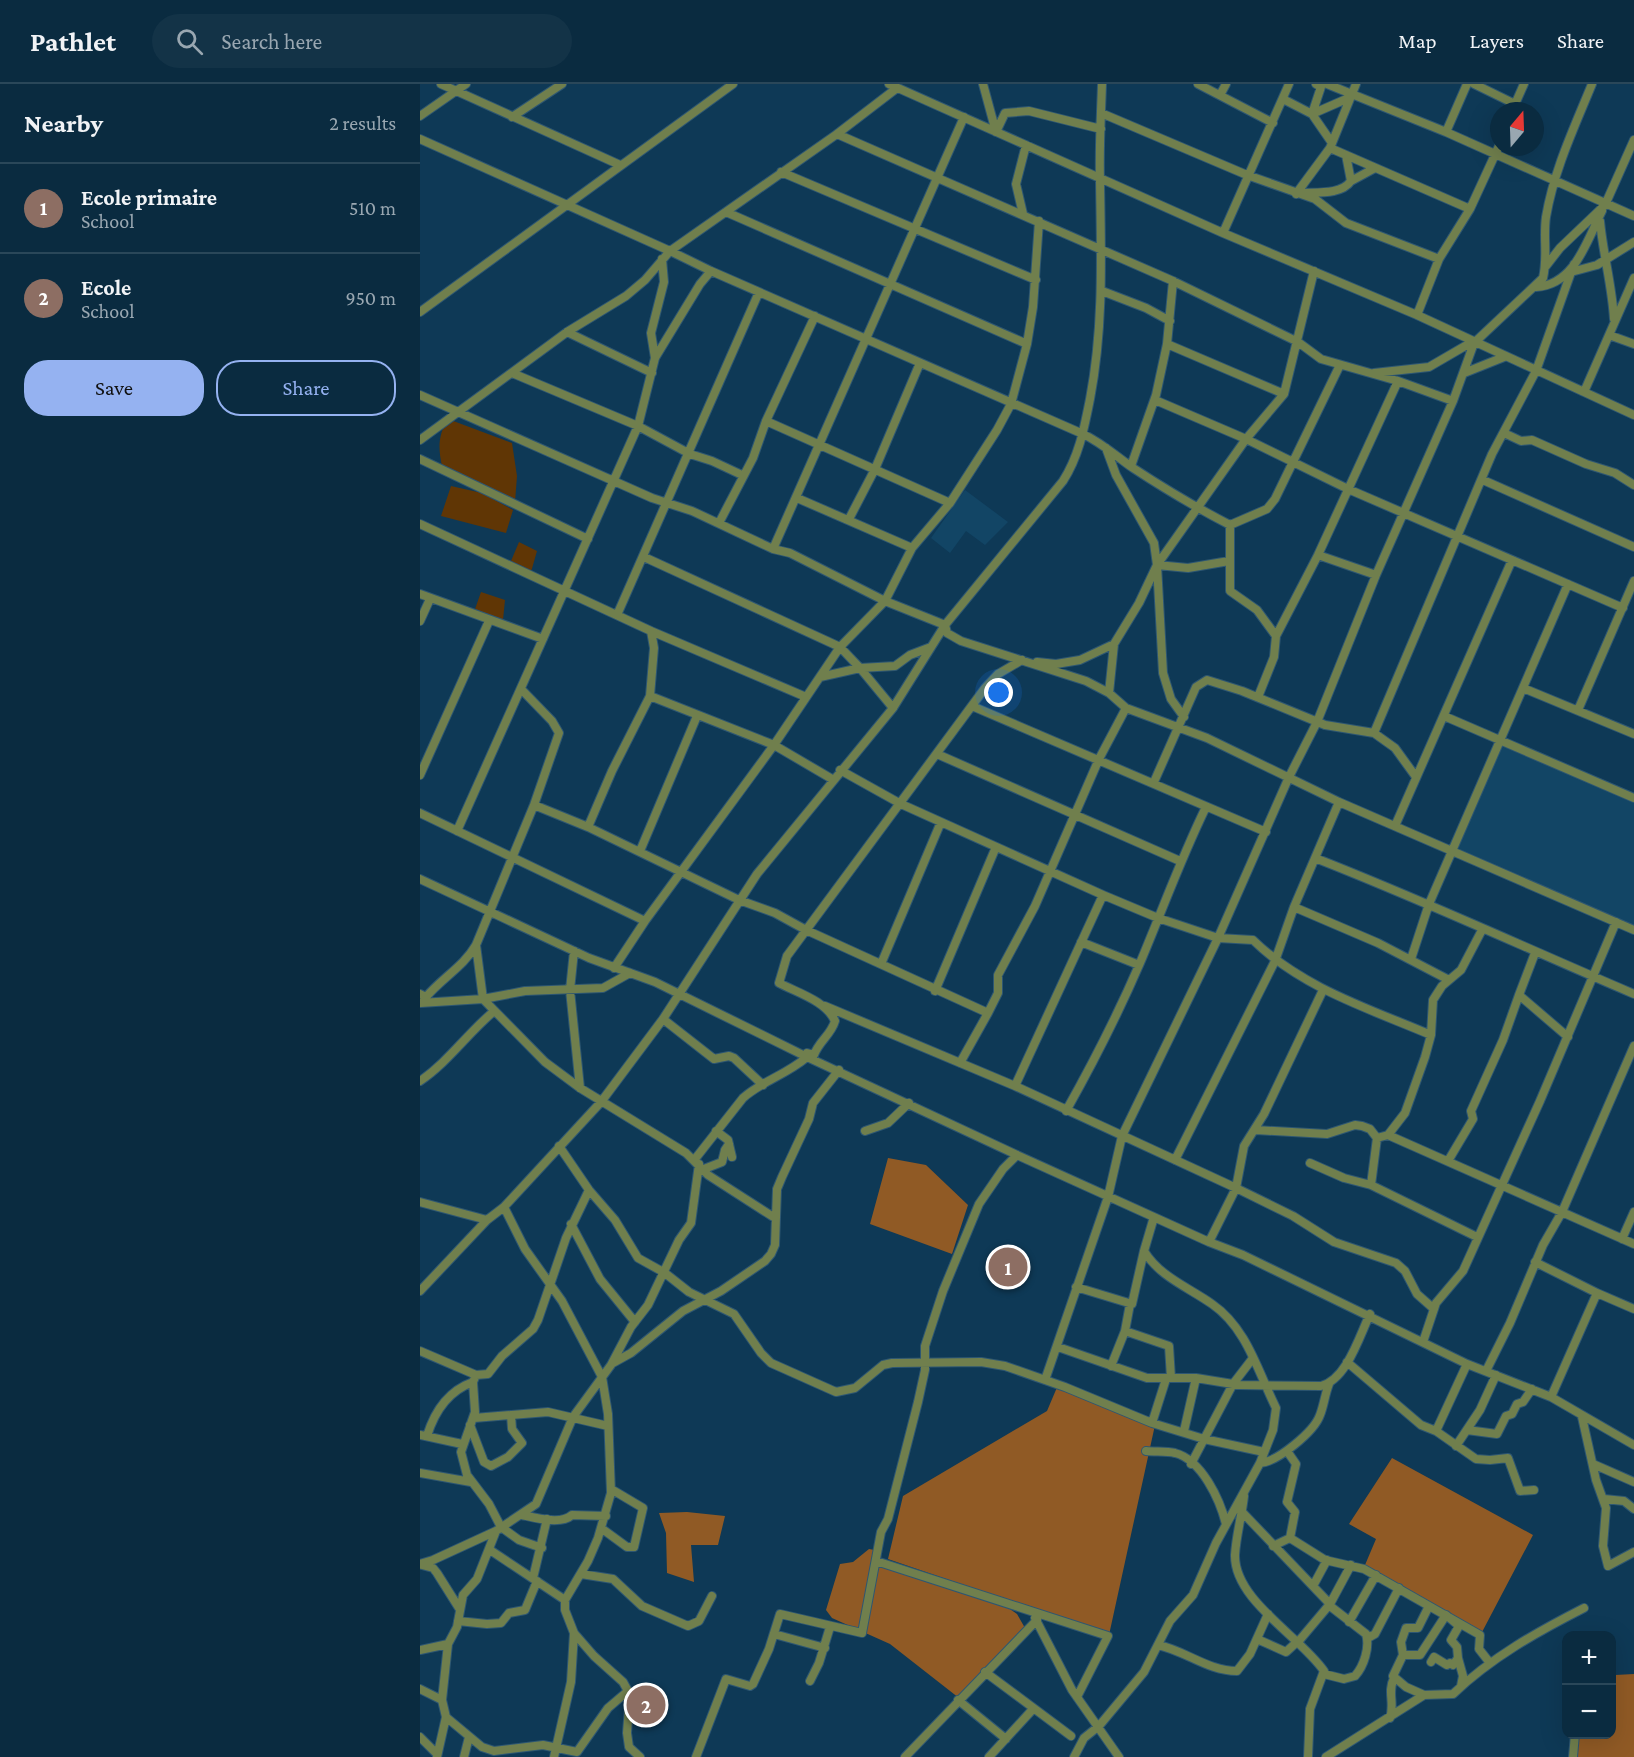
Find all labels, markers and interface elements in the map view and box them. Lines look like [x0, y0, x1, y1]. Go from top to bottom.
search box [152, 14, 572, 68]
icon: search [173, 25, 206, 58]
text: Pathlet [30, 26, 116, 57]
text: Search here [221, 29, 322, 54]
text: Map [1398, 29, 1437, 53]
text: Layers [1470, 29, 1524, 53]
text: Share [1557, 29, 1604, 53]
north arrow [1490, 102, 1544, 156]
text: Nearby [24, 109, 103, 138]
text: 2 results [329, 112, 396, 134]
text: Ecole primaire [81, 185, 217, 210]
text: 1 [40, 197, 47, 219]
text: 510 m [349, 197, 396, 219]
text: School [81, 210, 134, 232]
text: Ecole [81, 275, 131, 300]
text: 2 [38, 287, 49, 309]
text: 950 m [345, 287, 396, 309]
text: School [81, 300, 134, 322]
button: Save [24, 360, 204, 416]
button: Share [216, 360, 396, 416]
your location [984, 678, 1013, 707]
pin: 1 [988, 1244, 1028, 1290]
map controls [1562, 1631, 1616, 1739]
button: + [1562, 1631, 1616, 1685]
pin: 2 [626, 1682, 666, 1728]
button: − [1562, 1685, 1616, 1739]

